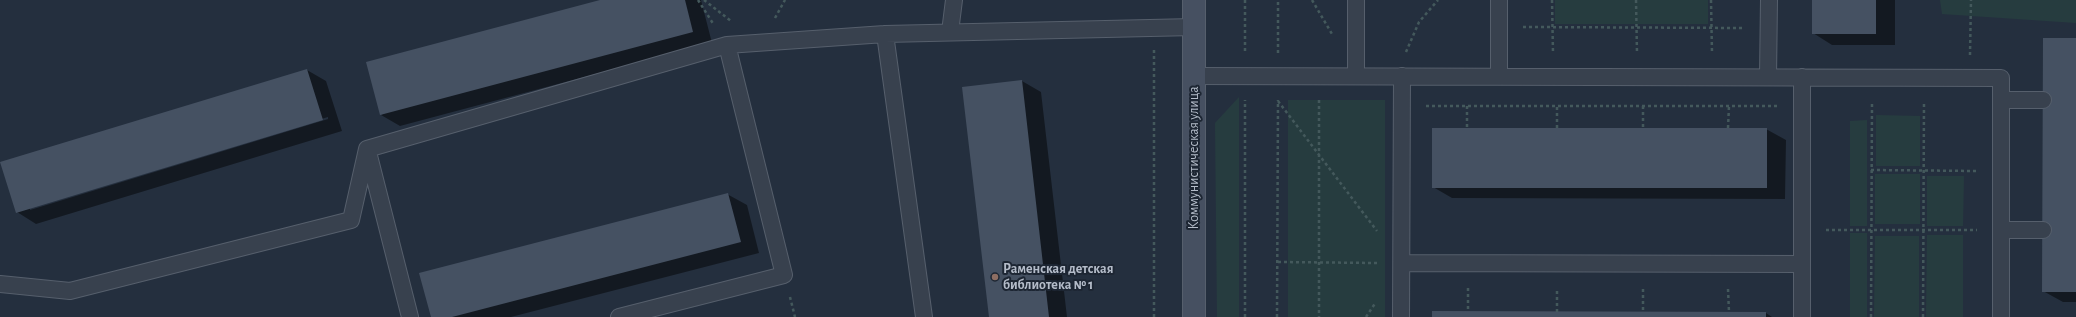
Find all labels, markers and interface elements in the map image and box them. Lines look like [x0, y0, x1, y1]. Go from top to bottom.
street label: Коммунистическая улица [1186, 86, 1202, 230]
place label: Раменская детская библиотека № 1 [1003, 261, 1113, 294]
marker: Раменская детская библиотека № 1 [990, 272, 1000, 282]

